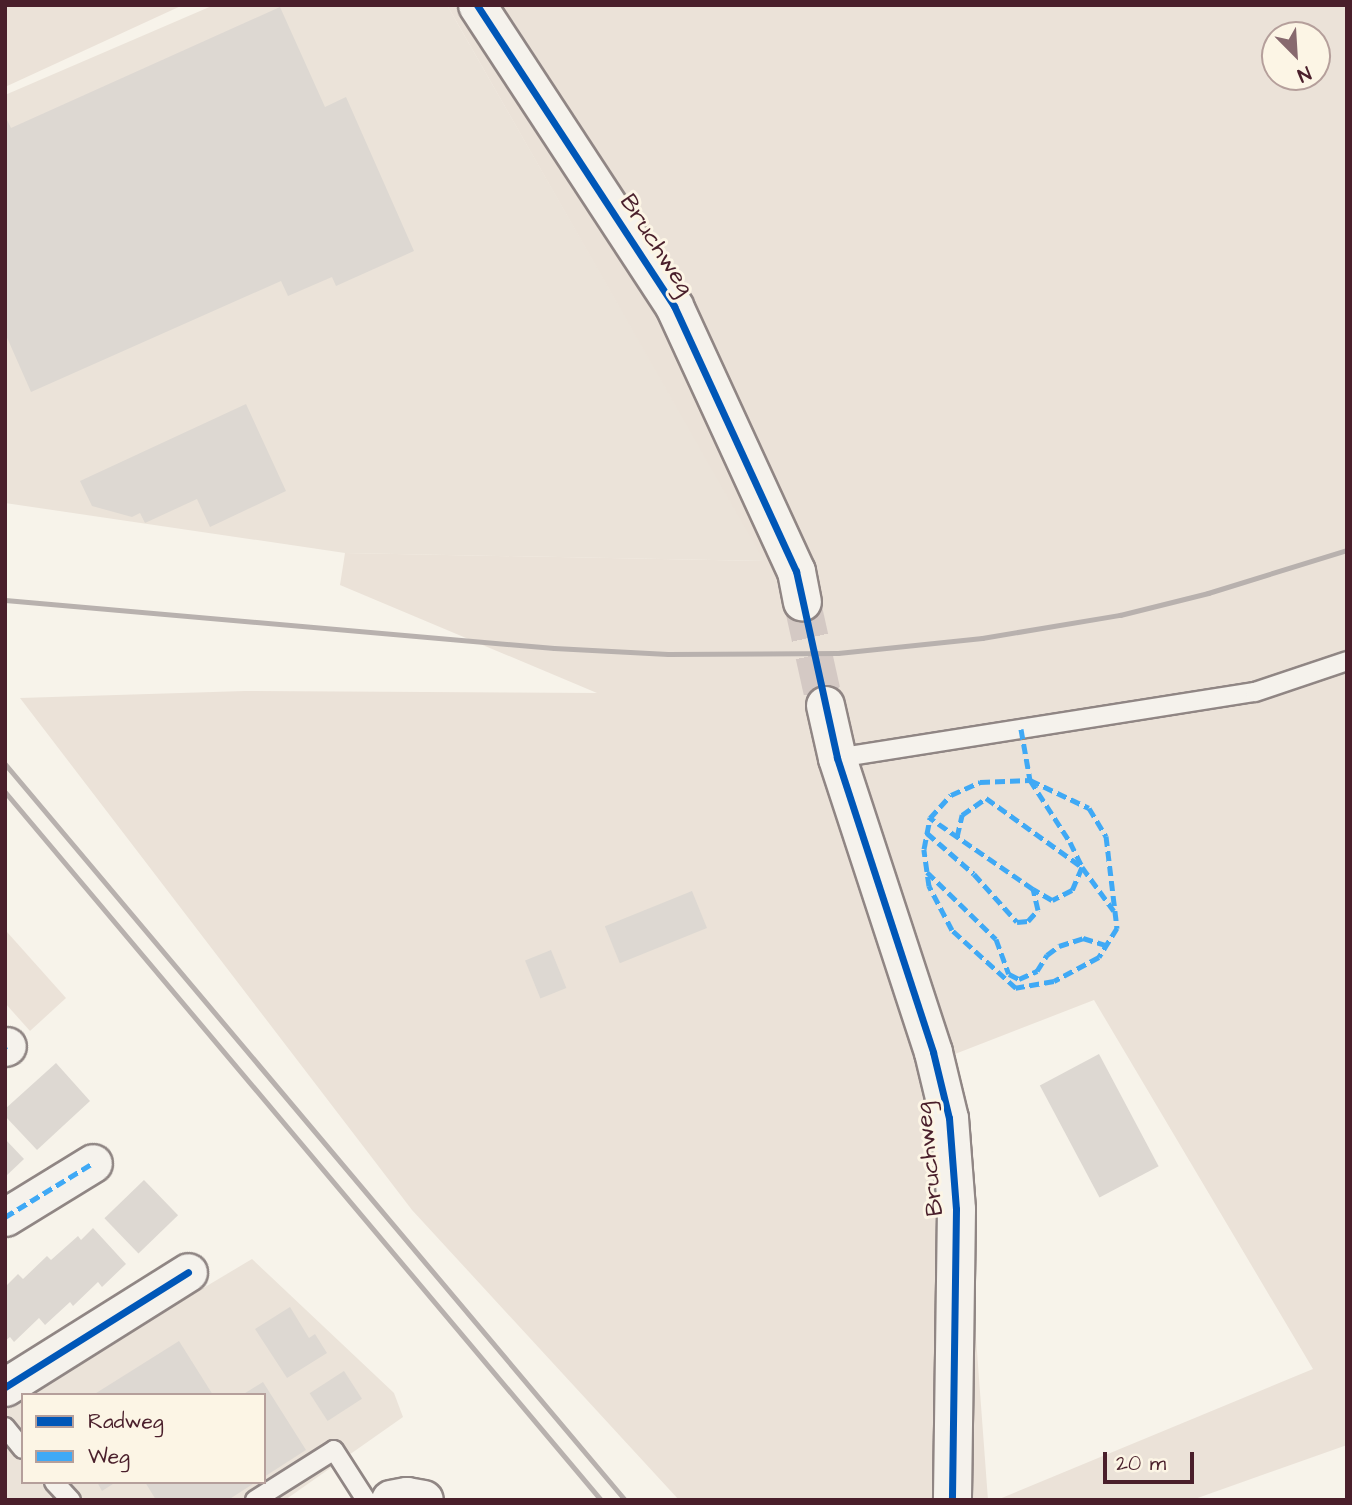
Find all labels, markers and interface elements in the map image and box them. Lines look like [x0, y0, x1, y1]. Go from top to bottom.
north arrow [1261, 21, 1331, 91]
text: N [1293, 59, 1315, 89]
street label: Bruchweg [613, 189, 699, 301]
street label: Bruchweg [910, 1101, 950, 1217]
legend [21, 1393, 266, 1484]
text: Radweg [88, 1407, 164, 1436]
scale bar [1107, 1438, 1198, 1482]
text: Weg [88, 1442, 130, 1471]
text: 20 m [1116, 1449, 1166, 1478]

